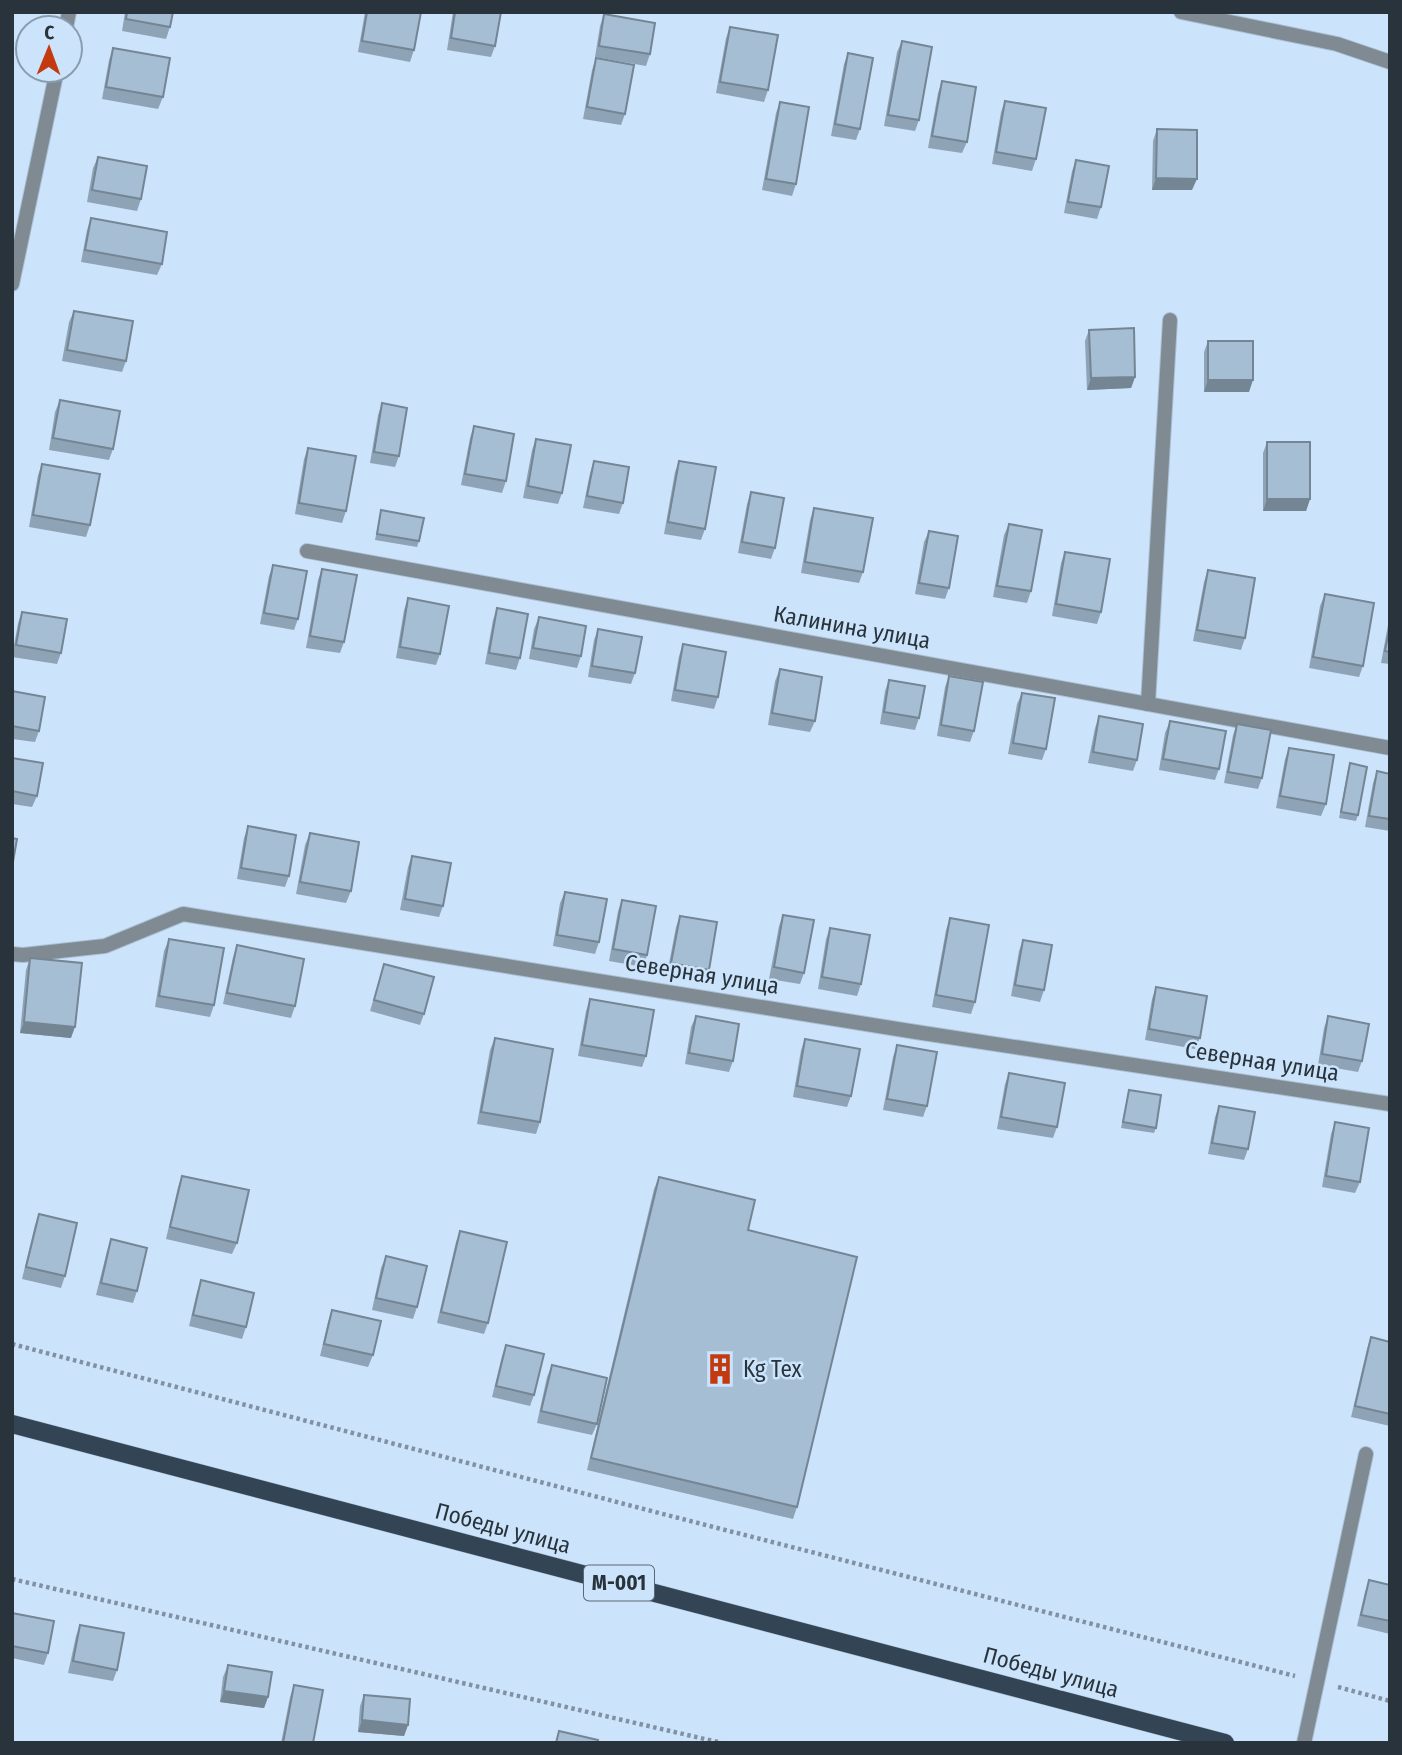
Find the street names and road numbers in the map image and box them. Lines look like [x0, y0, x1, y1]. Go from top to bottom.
street label: Калинина улица [771, 599, 933, 655]
street label: Северная улица [623, 948, 781, 1000]
street label: Северная улица [1183, 1035, 1341, 1087]
street label: Победы улица [432, 1496, 574, 1560]
road number: М-001 [584, 1566, 654, 1600]
street label: Победы улица [980, 1640, 1122, 1704]

